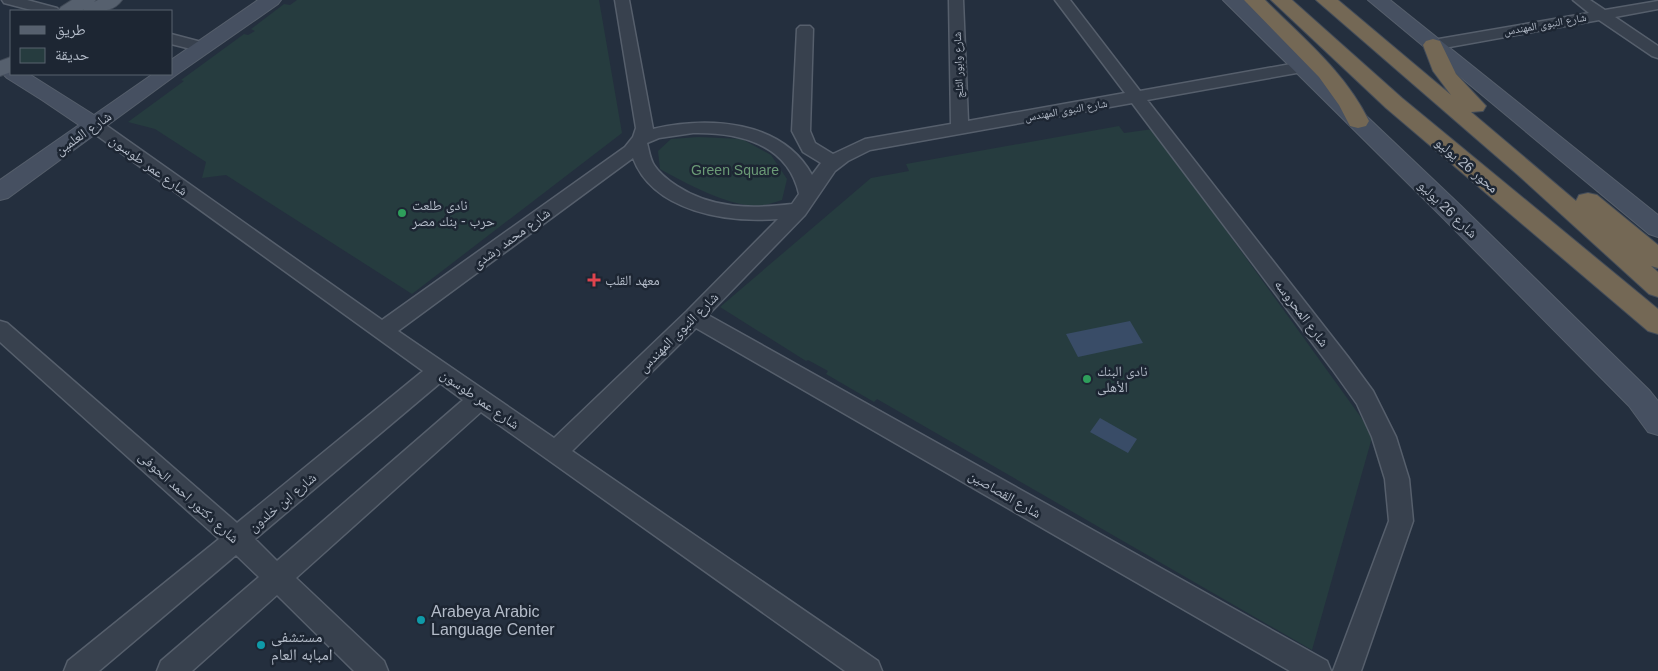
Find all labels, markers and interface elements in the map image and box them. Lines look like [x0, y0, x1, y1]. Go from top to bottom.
legend [10, 10, 172, 75]
street label: شارع النبوى المهندس [1503, 11, 1587, 38]
text: طريق [55, 21, 86, 40]
street label: شارع وابور الثلج [951, 32, 966, 98]
text: حديقة [55, 46, 90, 63]
street label: شارع النبوى المهندس [1024, 97, 1108, 124]
street label: شارع العلمين [52, 108, 115, 160]
street label: شارع عمر طوسون [106, 131, 191, 200]
street label: محور 26 يوليو [1432, 134, 1502, 197]
park label: Green Square [691, 162, 779, 178]
street label: شارع 26 يوليو [1414, 177, 1481, 243]
place label: نادى طلعت حرب - بنك مصر [411, 197, 495, 230]
street label: شارع محمد رشدى [469, 204, 554, 273]
marker: نادى طلعت حرب - بنك مصر [396, 207, 408, 219]
place label: معهد القلب [605, 272, 660, 288]
marker: معهد القلب [587, 273, 601, 287]
street label: شارع المحروسه [1270, 276, 1332, 351]
street label: شارع النبوى المهندس [635, 289, 723, 377]
place label: نادى البنك الأهلى [1097, 363, 1148, 396]
street label: شارع عمر طوسون [436, 366, 523, 434]
marker: نادى البنك الأهلى [1081, 373, 1093, 385]
street label: شارع دكتور احمد الحوفى [134, 448, 242, 548]
street label: شارع القصاصين [965, 467, 1044, 523]
street label: شارع ابن خلدون [245, 469, 320, 536]
place label: Arabeya Arabic Language Center [431, 603, 555, 638]
marker: Arabeya Arabic Language Center [415, 614, 427, 626]
place label: مستشفى امبابه العام [271, 628, 333, 665]
marker: مستشفى امبابه العام [255, 639, 267, 651]

